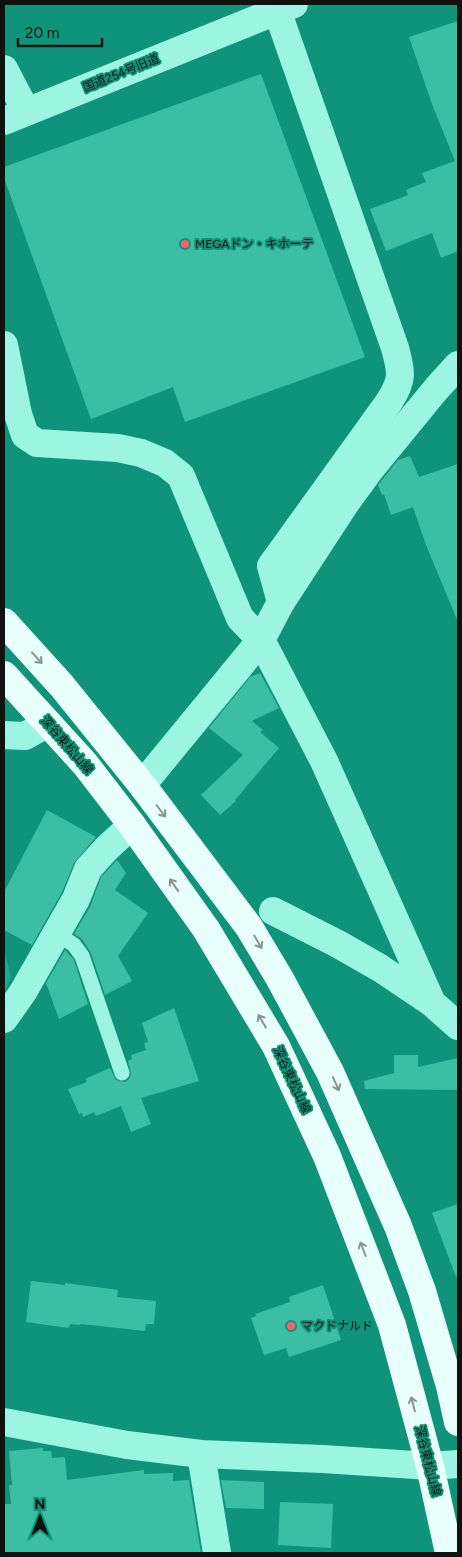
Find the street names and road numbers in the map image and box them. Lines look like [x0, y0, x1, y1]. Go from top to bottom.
street label: 国道254号旧道 [81, 51, 161, 95]
street label: 深谷東松山線 [38, 713, 96, 777]
street label: 深谷東松山線 [270, 1044, 314, 1116]
street label: 深谷東松山線 [412, 1424, 444, 1498]

